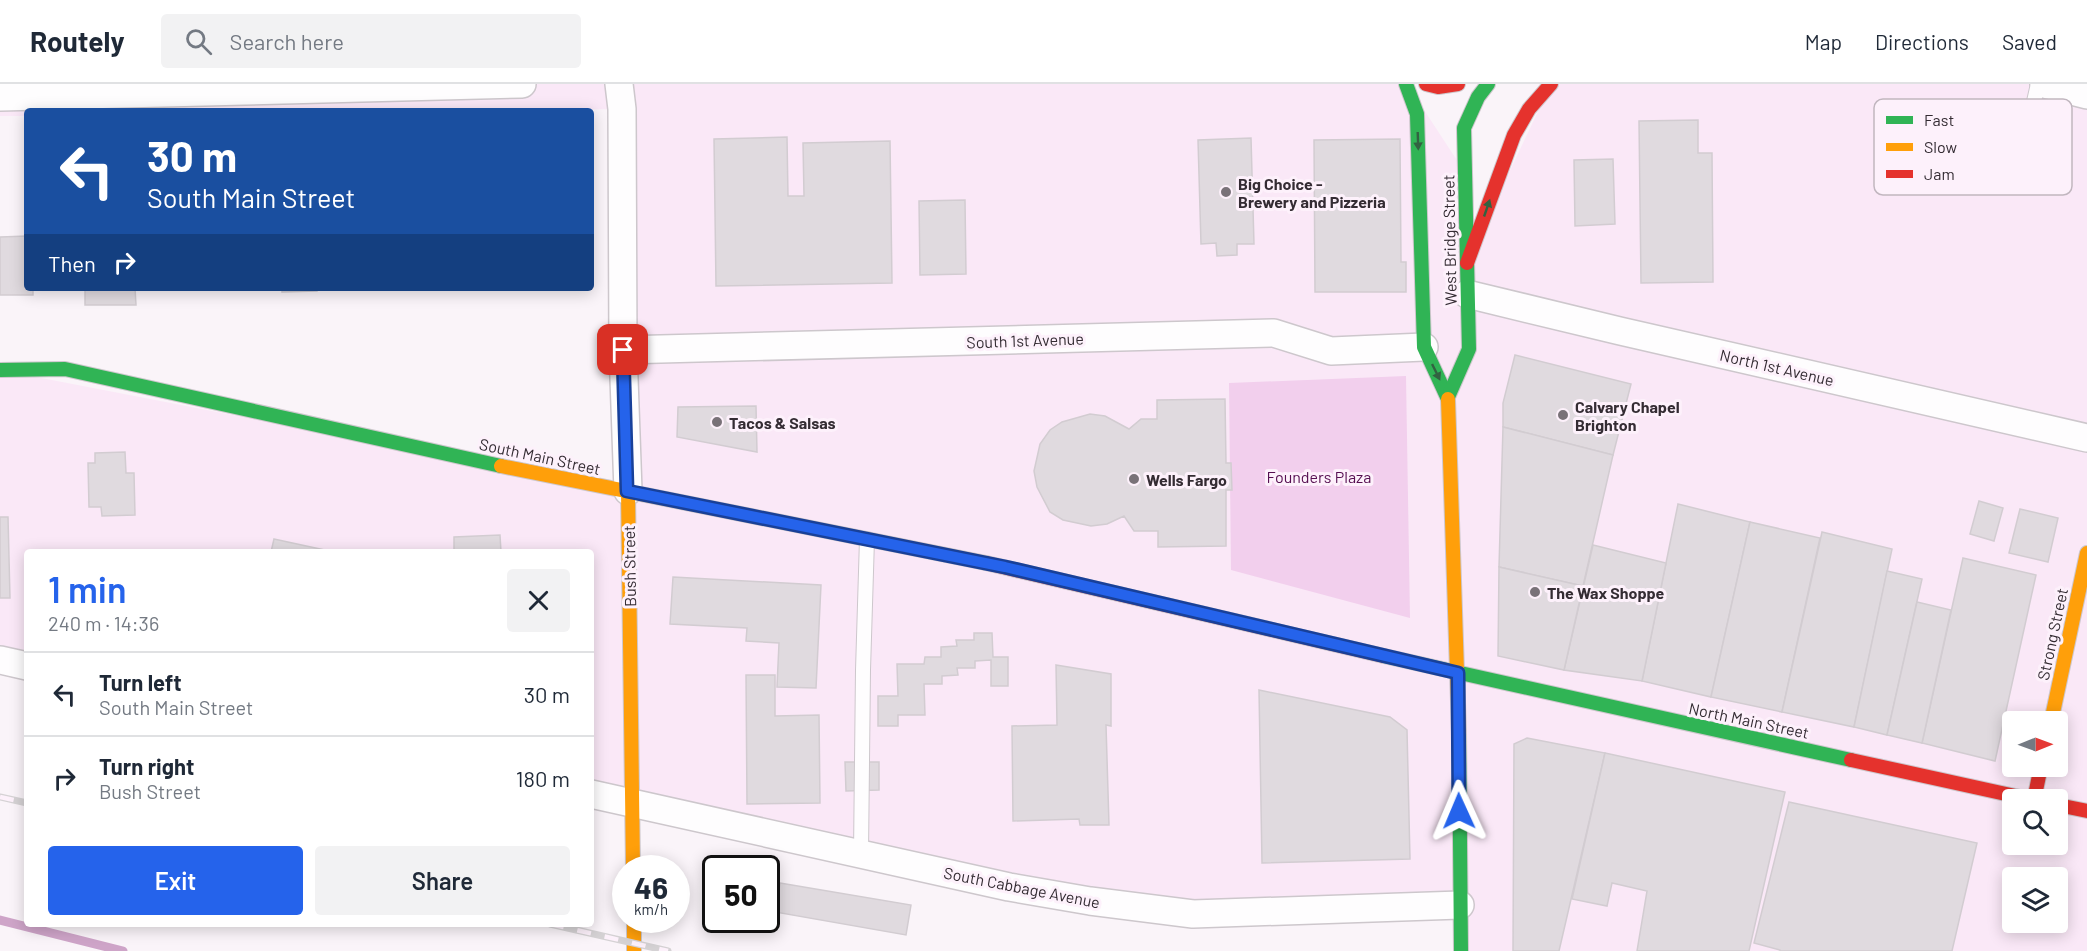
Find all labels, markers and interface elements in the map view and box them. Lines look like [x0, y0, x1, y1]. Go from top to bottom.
search box [161, 14, 581, 68]
text: Routely [30, 24, 125, 58]
icon: search [182, 25, 215, 58]
text: Search here [230, 28, 344, 54]
text: Map [1805, 29, 1842, 54]
text: Directions [1875, 29, 1969, 54]
text: Saved [2002, 29, 2057, 54]
legend [1874, 99, 2072, 195]
text: Fast [1924, 110, 1954, 129]
text: 30 m [147, 130, 237, 180]
one-way arrow [1413, 131, 1422, 150]
icon: left [48, 132, 126, 210]
text: Slow [1924, 137, 1957, 156]
text: Jam [1924, 164, 1955, 183]
place label: Big Choice - Brewery and Pizzeria [1238, 174, 1386, 211]
street label: West Bridge Street [1438, 174, 1460, 306]
text: South Main Street [147, 181, 355, 213]
marker: Big Choice - Brewery and Pizzeria [1219, 185, 1233, 199]
one-way arrow [1483, 199, 1493, 217]
icon: right [108, 246, 141, 279]
text: Then [48, 250, 96, 276]
pin [597, 324, 648, 375]
street label: South 1st Avenue [966, 328, 1084, 352]
icon: arrive [606, 333, 639, 366]
street label: North 1st Avenue [1718, 345, 1836, 389]
one-way arrow [1432, 363, 1441, 380]
place label: Calvary Chapel Brighton [1575, 397, 1680, 434]
marker: Calvary Chapel Brighton [1556, 408, 1570, 422]
place label: Tacos & Salsas [729, 413, 836, 432]
marker: Tacos & Salsas [710, 415, 724, 429]
street label: South Main Street [478, 434, 602, 478]
park label: Founders Plaza [1267, 467, 1371, 486]
place label: Wells Fargo [1146, 470, 1227, 489]
marker: Wells Fargo [1127, 472, 1141, 486]
street label: Bush Street [619, 525, 639, 607]
text: 1 min [48, 567, 127, 610]
button: close [507, 569, 570, 632]
place label: The Wax Shoppe [1547, 583, 1665, 602]
marker: The Wax Shoppe [1528, 585, 1542, 599]
street label: Strong Street [2033, 586, 2071, 682]
text: 240 m · 14:36 [48, 611, 159, 635]
text: Turn left [99, 669, 182, 695]
icon: left [48, 678, 81, 711]
text: 30 m [524, 681, 570, 707]
text: South Main Street [99, 695, 253, 719]
street label: North Main Street [1687, 698, 1811, 742]
north arrow [2002, 711, 2068, 777]
map controls [2002, 711, 2068, 933]
text: Turn right [99, 753, 194, 779]
icon: right [48, 762, 81, 795]
text: 180 m [516, 765, 570, 791]
text: Bush Street [99, 779, 201, 803]
position arrow [1427, 779, 1491, 843]
button: search [2002, 789, 2068, 855]
button: Exit [48, 846, 303, 915]
button: Share [315, 846, 570, 915]
speed limit sign: 50 [702, 855, 780, 933]
street label: South Cabbage Avenue [942, 863, 1102, 911]
button: layers [2002, 867, 2068, 933]
text: 46 [634, 869, 668, 905]
text: km/h [634, 900, 668, 918]

